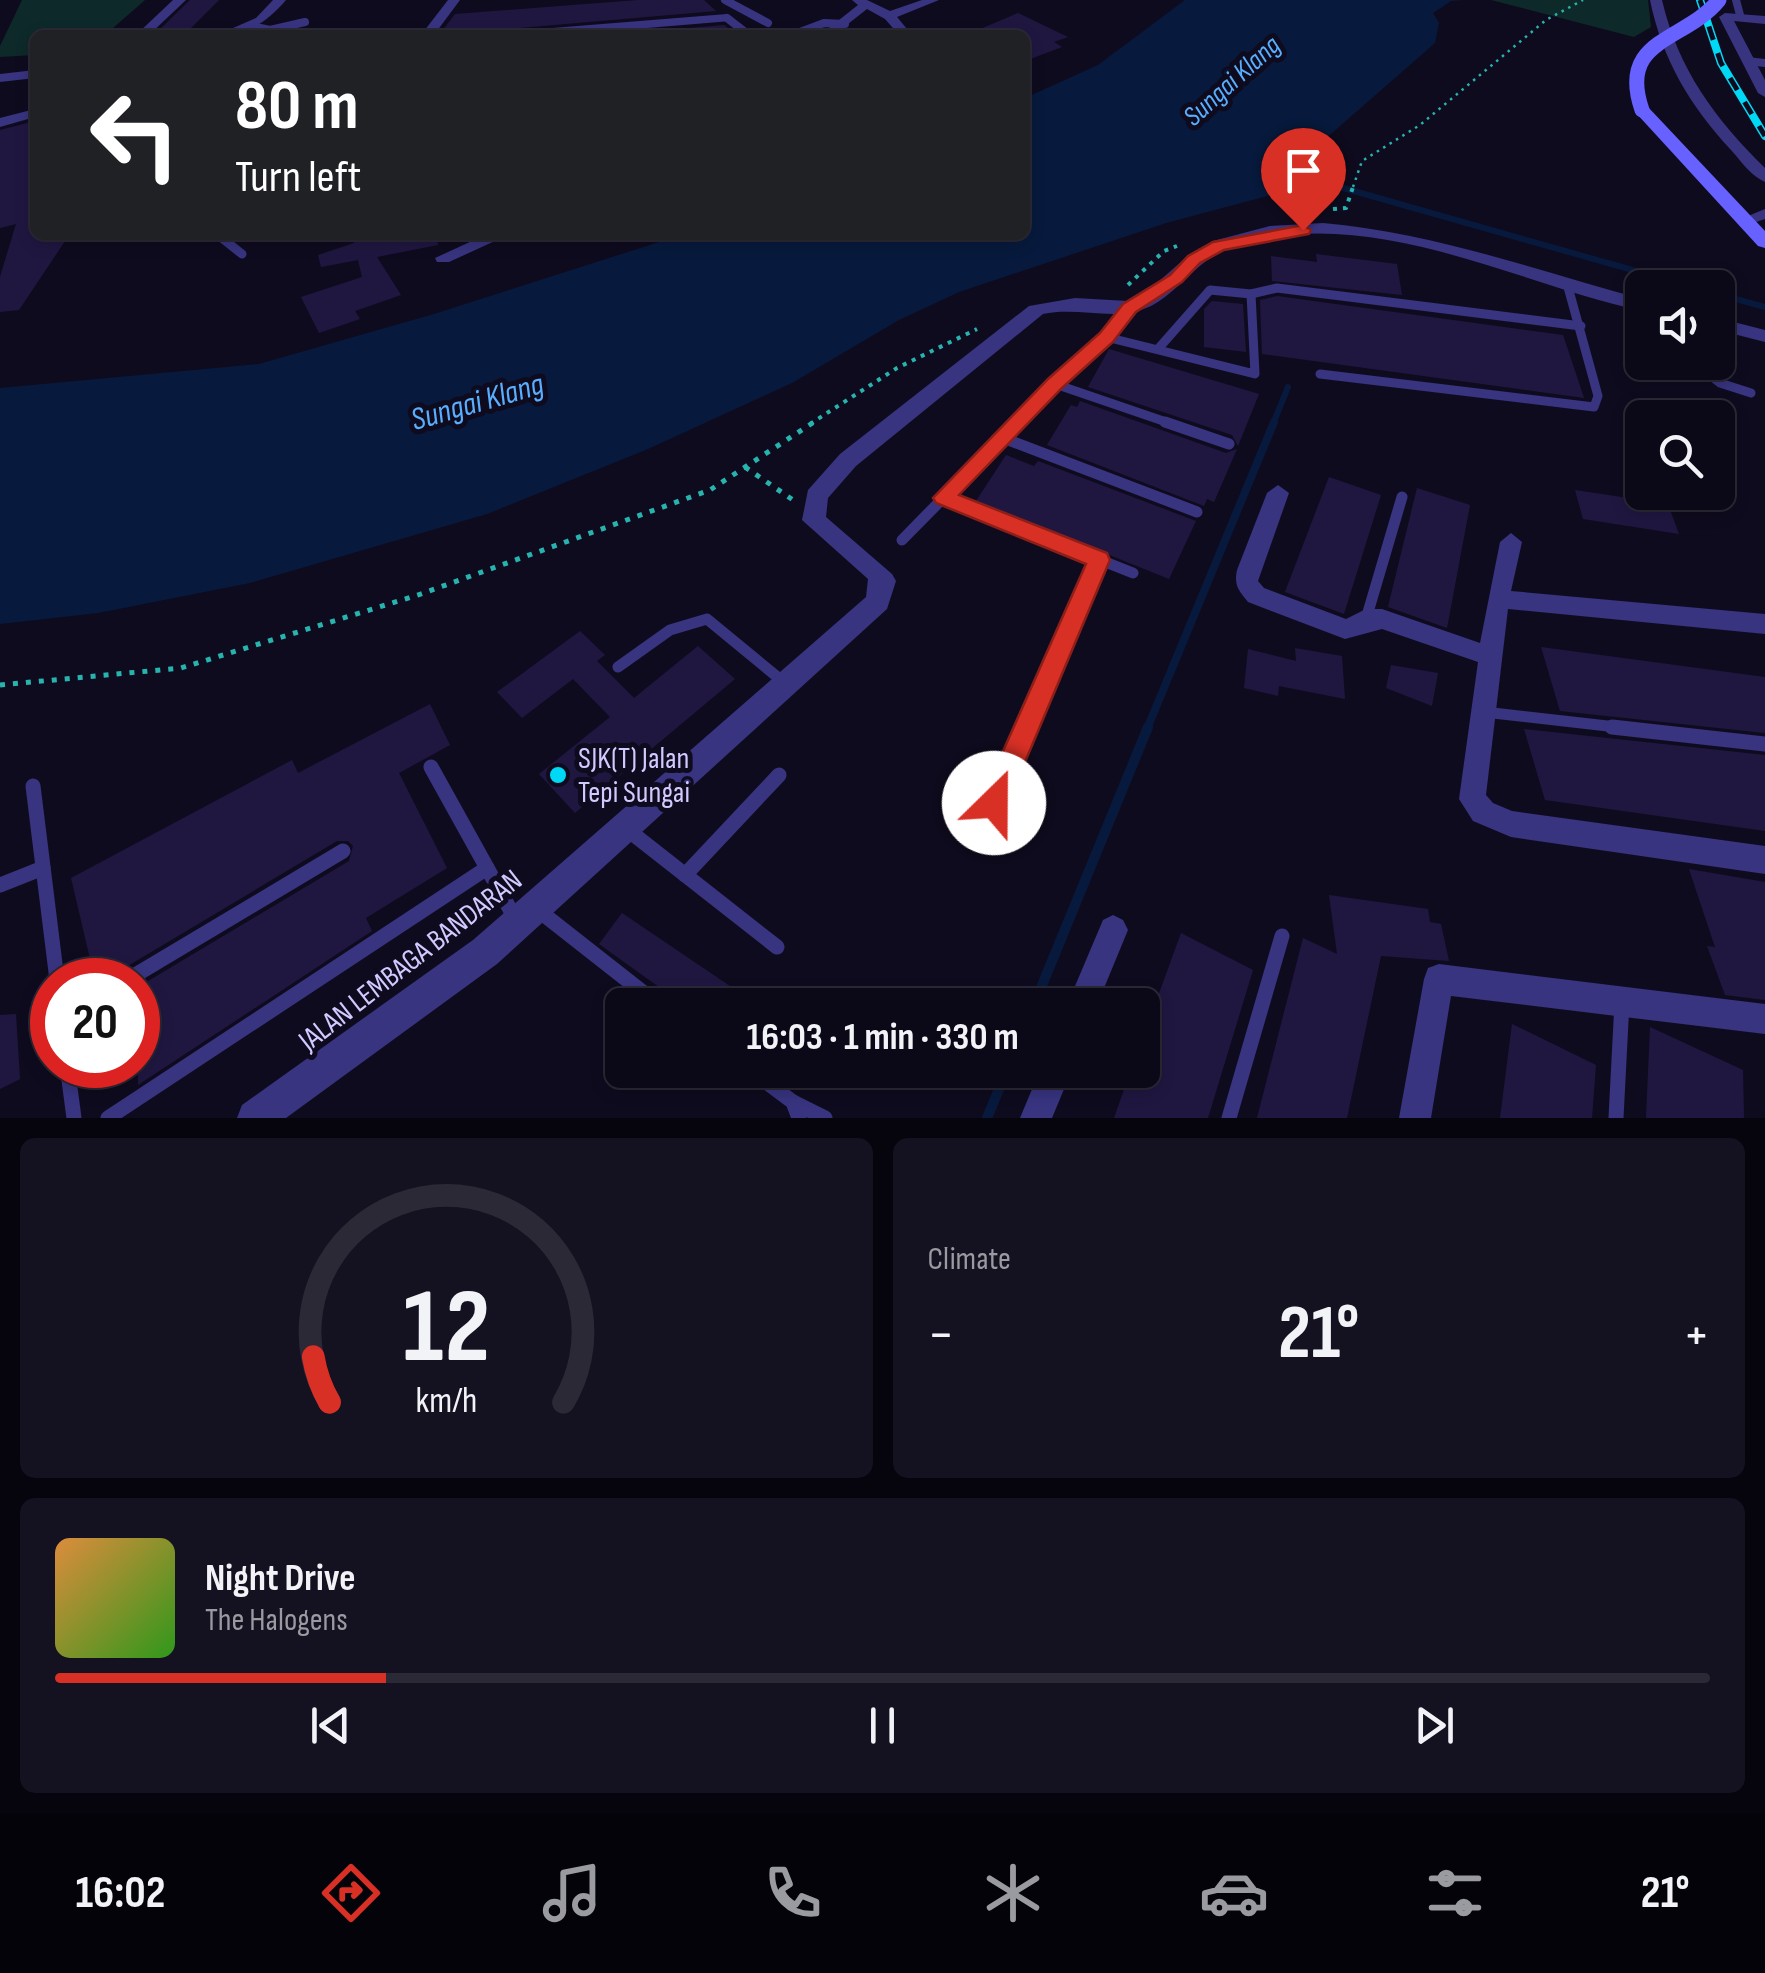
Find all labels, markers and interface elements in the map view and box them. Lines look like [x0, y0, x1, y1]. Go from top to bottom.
water label: Sungai Klang [1177, 29, 1288, 133]
text: 80 m [235, 65, 359, 149]
icon: left [70, 70, 200, 200]
pin [1261, 128, 1346, 231]
icon: arrive [1276, 143, 1331, 198]
text: Turn left [235, 150, 361, 205]
map controls [1625, 270, 1735, 510]
button: sound [1625, 270, 1735, 380]
water label: Sungai Klang [407, 365, 548, 440]
button: search [1625, 400, 1735, 510]
place label: SJK(T) Jalan Tepi Sungai [578, 741, 690, 811]
position arrow [942, 751, 1046, 855]
marker: SJK(T) Jalan Tepi Sungai [547, 764, 569, 786]
street label: JALAN LEMBAGA BANDARAN [291, 862, 529, 1060]
speed limit sign: 20 [30, 958, 160, 1088]
text: 16:03 · 1 min · 330 m [746, 1015, 1019, 1060]
text: Climate [928, 1240, 1011, 1279]
text: 12 [402, 1266, 490, 1391]
text: 21° [1278, 1289, 1359, 1380]
text: − [928, 1302, 954, 1369]
text: + [1683, 1302, 1710, 1369]
text: km/h [415, 1380, 477, 1423]
text: Night Drive [205, 1556, 356, 1601]
text: The Halogens [205, 1601, 348, 1640]
icon: previous [303, 1698, 358, 1753]
icon: pause [855, 1698, 910, 1753]
icon: next [1407, 1698, 1462, 1753]
icon: directions [316, 1858, 386, 1928]
icon: music [537, 1858, 607, 1928]
icon: phone [758, 1858, 828, 1928]
icon: climate [978, 1858, 1048, 1928]
icon: car [1199, 1858, 1269, 1928]
icon: filters [1420, 1858, 1490, 1928]
text: 16:02 [75, 1866, 165, 1921]
text: 21° [1641, 1866, 1690, 1921]

